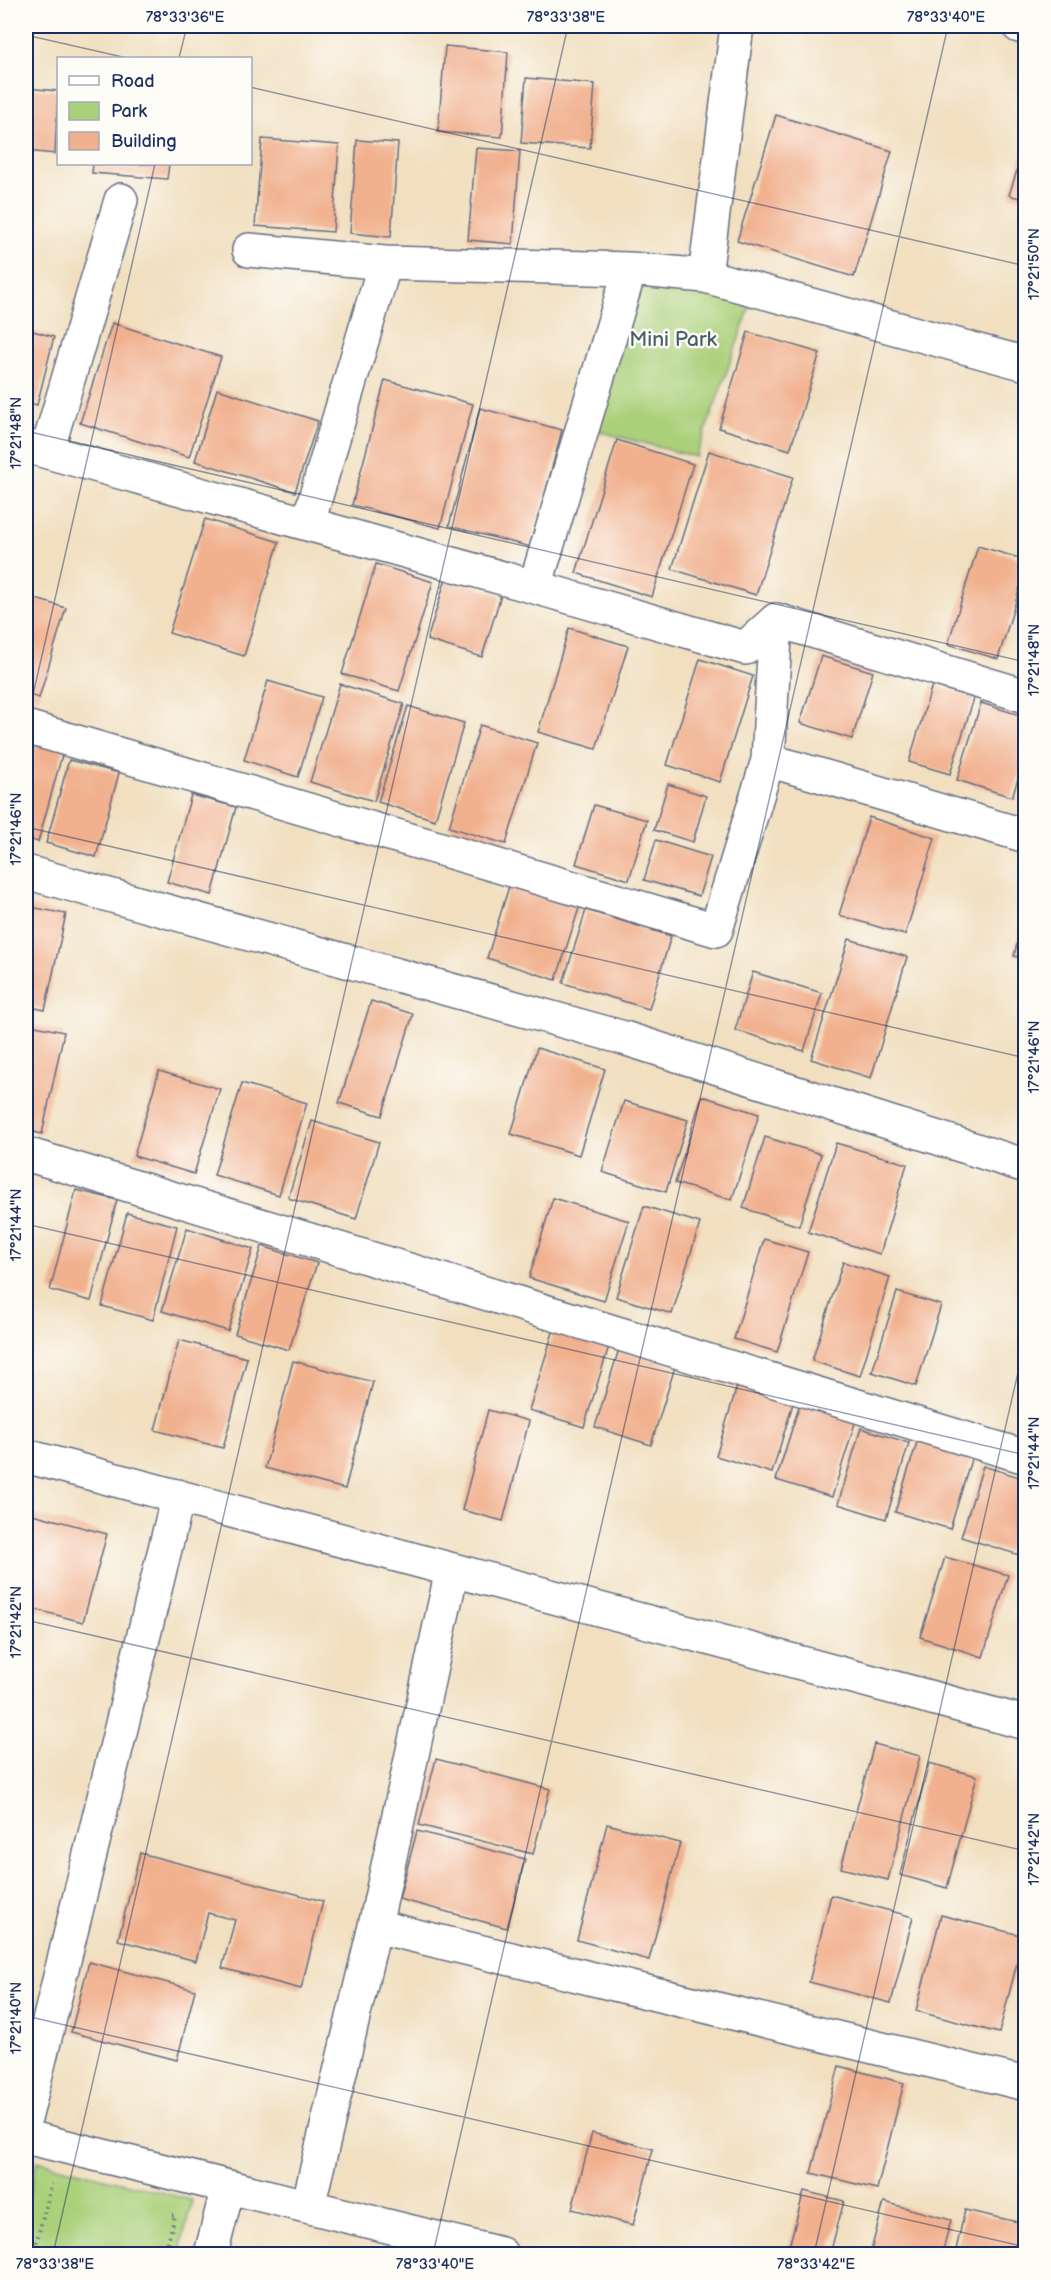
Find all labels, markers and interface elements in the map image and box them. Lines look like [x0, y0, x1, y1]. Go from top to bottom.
text: 78°33'36"E [146, 8, 224, 27]
text: 78°33'38"E [527, 8, 605, 27]
text: 78°33'40"E [907, 8, 985, 27]
legend [57, 57, 252, 165]
text: Road [111, 71, 155, 92]
text: Park [111, 101, 147, 122]
text: Building [111, 131, 177, 152]
text: 17°21'50"N [1025, 228, 1044, 300]
park label: Mini Park [629, 327, 718, 352]
text: 17°21'48"N [7, 397, 26, 469]
text: 17°21'48"N [1025, 624, 1044, 696]
text: 17°21'46"N [7, 792, 26, 866]
text: 17°21'46"N [1025, 1020, 1044, 1094]
text: 17°21'44"N [7, 1188, 26, 1262]
text: 17°21'44"N [1025, 1416, 1044, 1490]
text: 17°21'42"N [7, 1586, 26, 1658]
text: 17°21'42"N [1025, 1813, 1044, 1885]
text: 17°21'40"N [7, 1982, 26, 2054]
text: 78°33'38"E [16, 2255, 94, 2274]
text: 78°33'40"E [396, 2255, 474, 2274]
text: 78°33'42"E [777, 2255, 855, 2274]

